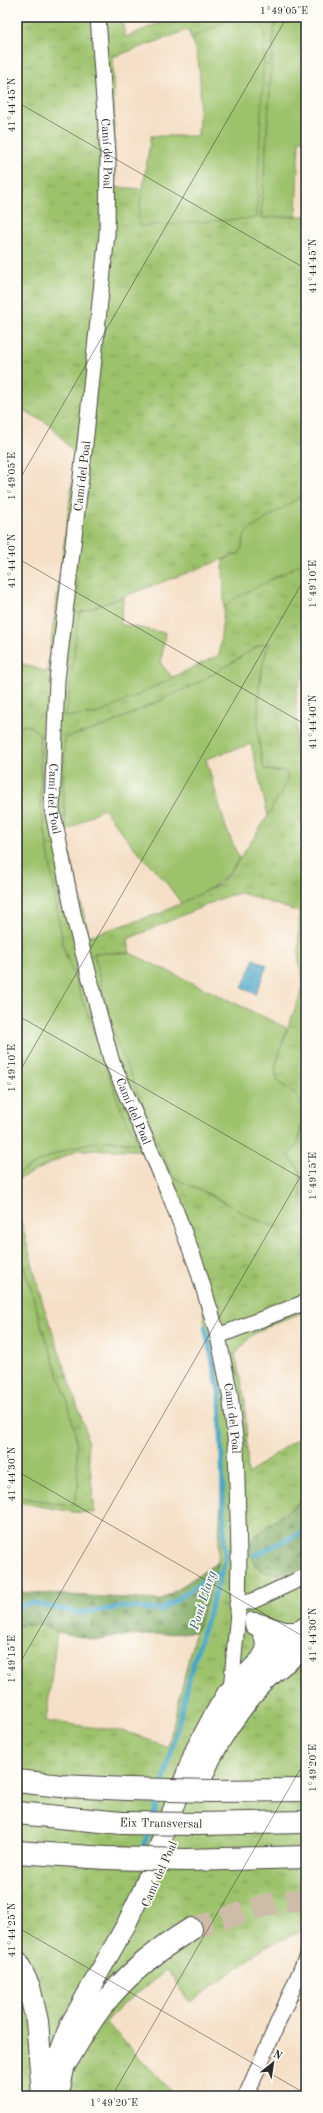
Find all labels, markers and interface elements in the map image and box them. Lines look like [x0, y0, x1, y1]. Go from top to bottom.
text: 1°49'05"E [260, 6, 308, 16]
text: 41°44'45"N [7, 77, 17, 132]
street label: Camí del Poal [98, 118, 113, 189]
text: 41°44'45"N [308, 238, 318, 293]
street label: Camí del Poal [73, 440, 93, 512]
text: 1°49'05"E [7, 452, 17, 500]
text: 41°44'40"N [7, 533, 17, 588]
text: 1°49'10"E [308, 560, 318, 608]
text: 41°44'40"N [308, 694, 318, 749]
street label: Camí del Poal [45, 763, 62, 835]
text: 1°49'10"E [7, 1044, 17, 1092]
street label: Camí del Poal [113, 1076, 152, 1147]
text: 1°49'15"E [308, 1152, 318, 1200]
street label: Camí del Poal [221, 1382, 241, 1454]
text: 41°44'30"N [7, 1446, 17, 1501]
water label: Pont Llarg [188, 1569, 219, 1633]
text: 41°44'30"N [308, 1607, 318, 1662]
text: 1°49'15"E [7, 1635, 17, 1683]
text: 1°49'20"E [308, 1744, 318, 1792]
street label: Eix Transversal [119, 1817, 202, 1831]
street label: Camí del Poal [140, 1839, 180, 1909]
text: 41°44'25"N [7, 1902, 17, 1957]
north arrow [253, 2043, 293, 2083]
text: N [271, 2049, 284, 2063]
text: 1°49'20"E [90, 2098, 138, 2108]

